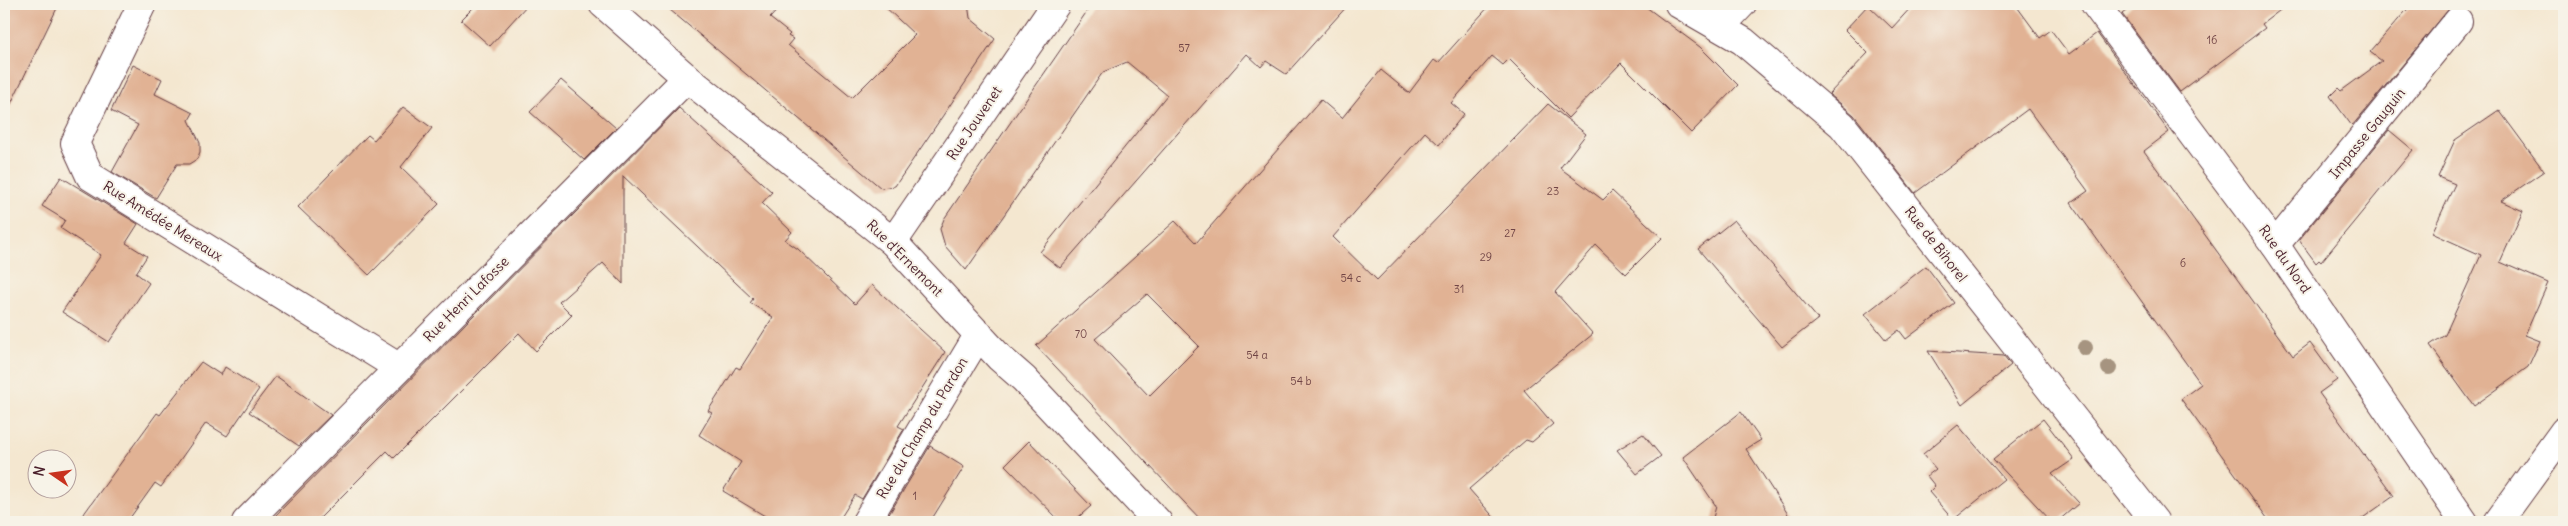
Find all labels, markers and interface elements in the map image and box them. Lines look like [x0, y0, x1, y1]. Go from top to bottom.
house number: 16 [2207, 33, 2217, 47]
house number: 57 [1178, 41, 1190, 55]
street label: Rue Jouvenet [943, 82, 1006, 164]
street label: Impasse Gauguin [2325, 84, 2409, 182]
street label: Rue Amédée Mereaux [100, 177, 226, 265]
house number: 23 [1547, 184, 1559, 198]
street label: Rue de Bihorel [1901, 203, 1971, 285]
street label: Rue d'Ernemont [863, 216, 947, 300]
street label: Rue du Nord [2255, 222, 2315, 296]
house number: 27 [1504, 226, 1516, 240]
house number: 29 [1480, 250, 1492, 264]
street label: Rue Henri Lafosse [419, 252, 513, 346]
house number: 6 [2180, 256, 2186, 270]
house number: 54 c [1341, 271, 1362, 285]
house number: 31 [1454, 282, 1464, 296]
house number: 70 [1075, 327, 1087, 341]
house number: 54 a [1246, 348, 1268, 362]
street label: Rue du Champ du Pardon [873, 354, 971, 502]
house number: 54 b [1290, 374, 1312, 388]
north arrow [28, 448, 78, 498]
text: N [29, 464, 49, 478]
house number: 1 [913, 489, 917, 503]

